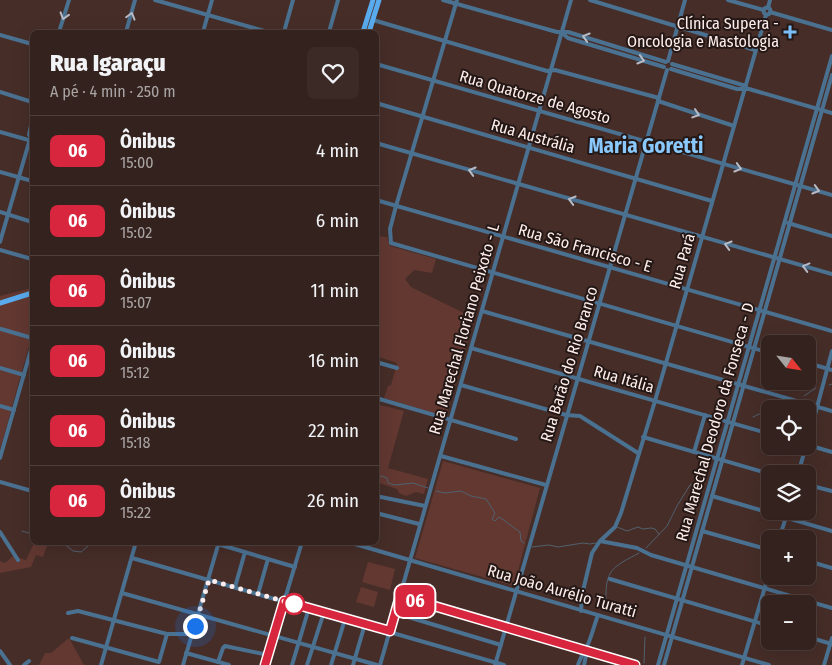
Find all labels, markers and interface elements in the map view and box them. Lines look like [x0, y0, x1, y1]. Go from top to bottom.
one-way arrow [60, 12, 70, 20]
one-way arrow [125, 13, 135, 21]
place label: Clínica Supera - Oncologia e Mastologia [627, 14, 779, 51]
marker: Clínica Supera - Oncologia e Mastologia [783, 25, 797, 39]
one-way arrow [582, 33, 591, 43]
button: heart [307, 47, 359, 99]
text: Rua Igaraçu [50, 49, 166, 77]
one-way arrow [636, 55, 644, 65]
street label: Rua Quatorze de Agosto [457, 66, 613, 128]
text: A pé · 4 min · 250 m [50, 82, 176, 101]
one-way arrow [691, 108, 700, 118]
street label: Rua Austrália [489, 115, 577, 157]
text: Ônibus [120, 130, 175, 153]
district label: Maria Goretti [588, 133, 704, 159]
text: 4 min [316, 139, 359, 162]
text: 06 [68, 140, 87, 162]
text: 15:00 [120, 153, 154, 172]
one-way arrow [733, 162, 741, 172]
one-way arrow [468, 166, 476, 176]
one-way arrow [812, 184, 821, 195]
one-way arrow [569, 196, 577, 206]
text: Ônibus [120, 200, 175, 223]
text: 6 min [316, 209, 359, 232]
text: 06 [68, 210, 87, 232]
street label: Rua São Francisco - E [516, 220, 654, 276]
street label: Rua Marechal Floriano Peixoto - L [425, 221, 503, 437]
text: 15:02 [120, 223, 152, 242]
street label: Rua Pará [665, 231, 699, 291]
one-way arrow [724, 240, 733, 251]
one-way arrow [801, 262, 810, 273]
text: Ônibus [120, 270, 175, 293]
text: 11 min [311, 279, 359, 302]
text: 06 [68, 280, 87, 302]
street label: Rua Barão do Rio Branco [536, 284, 602, 444]
text: 15:07 [120, 293, 152, 312]
street label: Rua Marechal Deodoro da Fonseca - D [672, 301, 758, 543]
north arrow [761, 335, 816, 390]
map controls [761, 335, 816, 650]
text: Ônibus [120, 340, 175, 363]
text: 16 min [308, 349, 359, 372]
text: 06 [68, 350, 87, 372]
street label: Rua Itália [592, 361, 656, 397]
text: 15:12 [120, 363, 150, 382]
button: locate [761, 400, 816, 455]
text: Ônibus [120, 410, 175, 433]
text: 22 min [308, 419, 359, 442]
text: 06 [68, 420, 87, 442]
text: 15:18 [120, 433, 151, 452]
button: layers [761, 465, 816, 520]
text: Ônibus [120, 480, 175, 503]
text: 26 min [307, 489, 359, 512]
text: 06 [68, 490, 87, 512]
text: 15:22 [120, 503, 151, 522]
button: + [761, 530, 816, 585]
street label: Rua João Aurélio Turatti [485, 561, 639, 621]
line badge: 06 [392, 585, 438, 617]
text: 06 [405, 590, 425, 612]
unlabelled marker [283, 593, 305, 615]
button: − [761, 595, 816, 650]
your location [183, 614, 208, 639]

